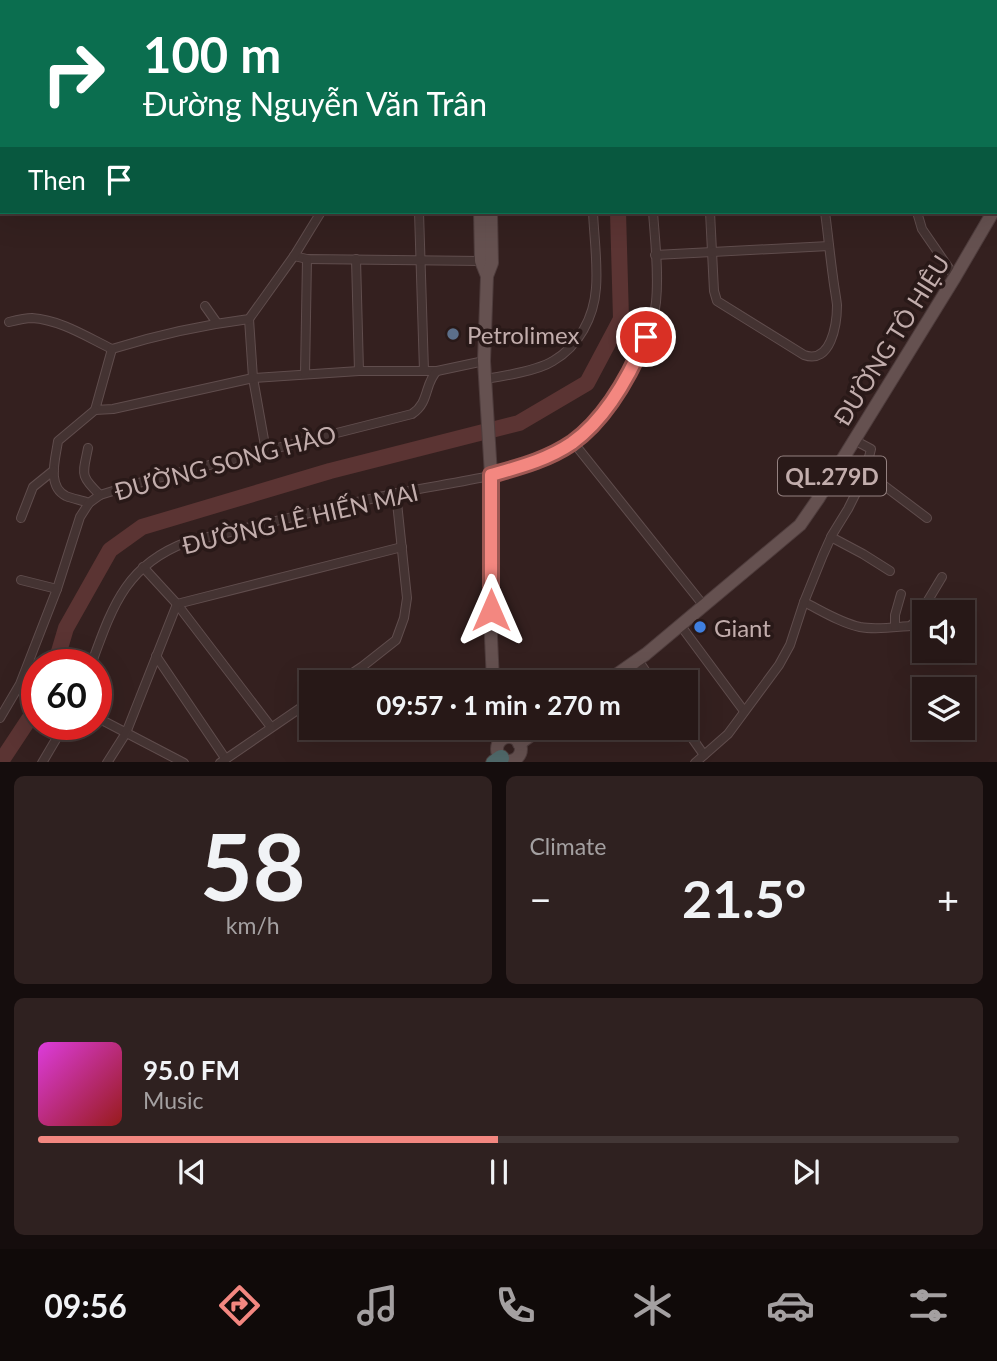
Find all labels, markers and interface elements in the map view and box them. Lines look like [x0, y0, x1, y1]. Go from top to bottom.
text: 100 m [143, 25, 281, 83]
icon: right [28, 28, 119, 119]
text: Đường Nguyễn Văn Trân [143, 84, 487, 123]
icon: arrive [100, 161, 138, 199]
text: Then [28, 164, 86, 196]
street label: ĐƯỜNG TÔ HIỆU [827, 250, 955, 430]
pin [616, 307, 676, 367]
icon: arrive [627, 318, 665, 356]
place label: Petrolimex [467, 320, 580, 349]
marker: Petrolimex [445, 326, 461, 342]
street label: ĐƯỜNG SONG HÀO [111, 418, 339, 506]
road number: QL.279D [778, 456, 886, 496]
street label: ĐƯỜNG LÊ HIẾN MAI [179, 477, 421, 559]
position arrow [454, 573, 528, 647]
map controls [912, 600, 975, 740]
button: sound [912, 600, 975, 663]
place label: Giant [714, 613, 771, 642]
marker: Giant [692, 619, 708, 635]
speed limit sign: 60 [21, 649, 112, 740]
button: layers [912, 677, 975, 740]
text: 09:57 · 1 min · 270 m [376, 689, 621, 721]
text: 58 [200, 811, 306, 920]
text: Climate [530, 832, 606, 860]
text: 21.5° [682, 867, 806, 929]
text: − [530, 876, 552, 922]
text: + [937, 876, 959, 922]
text: km/h [226, 911, 280, 939]
text: 95.0 FM [143, 1054, 240, 1086]
text: Music [143, 1086, 203, 1114]
icon: previous [173, 1153, 211, 1191]
icon: pause [480, 1153, 518, 1191]
icon: next [787, 1153, 825, 1191]
icon: directions [215, 1281, 264, 1330]
icon: music [353, 1281, 402, 1330]
icon: phone [491, 1281, 540, 1330]
icon: climate [628, 1281, 677, 1330]
icon: car [766, 1281, 815, 1330]
icon: filters [904, 1281, 953, 1330]
text: 09:56 [44, 1286, 127, 1325]

